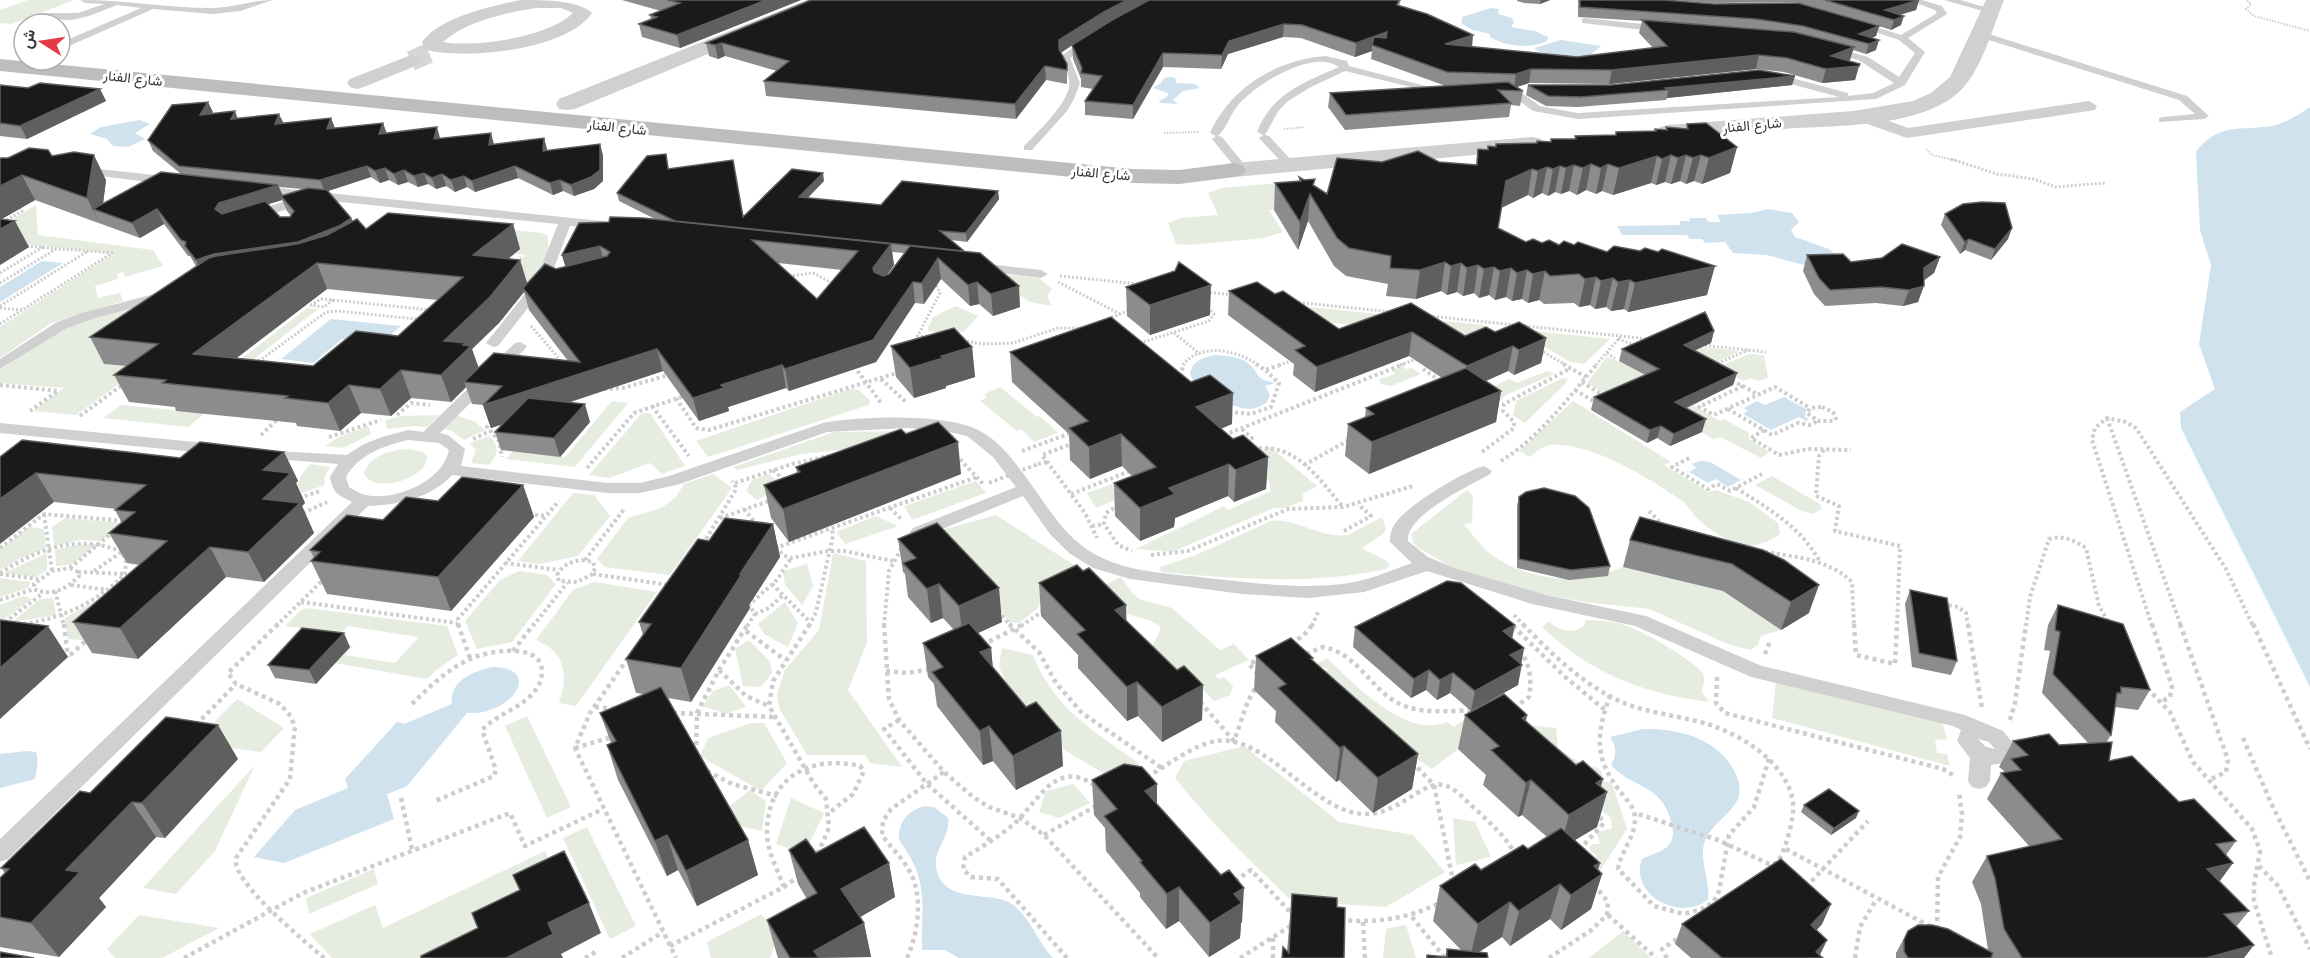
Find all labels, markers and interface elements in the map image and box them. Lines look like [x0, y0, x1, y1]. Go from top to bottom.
north arrow [12, 12, 72, 72]
text: ش [17, 28, 39, 50]
street label: شارع الفنار [101, 67, 163, 92]
street label: شارع الفنار [1721, 114, 1782, 139]
street label: شارع الفنار [585, 116, 647, 141]
street label: شارع الفنار [1070, 162, 1131, 187]

